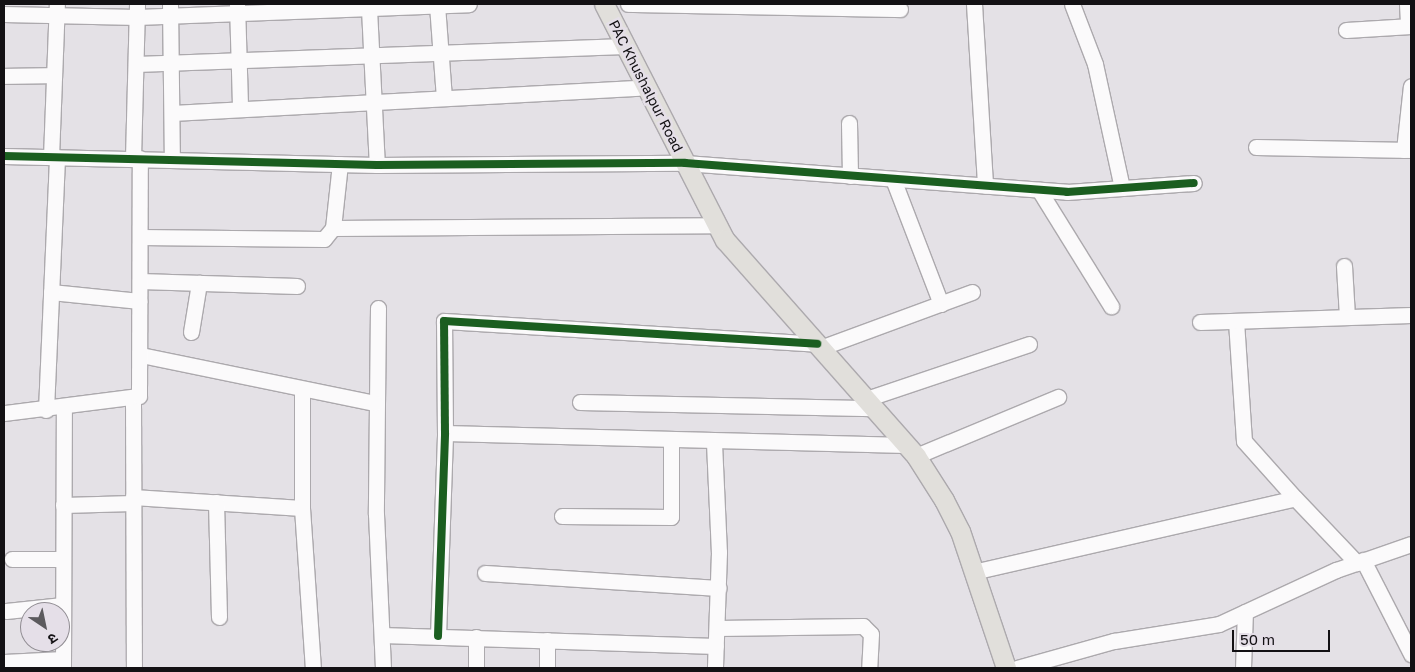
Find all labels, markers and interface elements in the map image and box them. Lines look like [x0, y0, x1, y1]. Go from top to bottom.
street label: PAC Khushalpur Road [605, 17, 687, 155]
north arrow [20, 602, 70, 652]
scale bar [1235, 620, 1332, 652]
text: उ [45, 630, 61, 648]
text: 50 m [1240, 630, 1275, 648]

